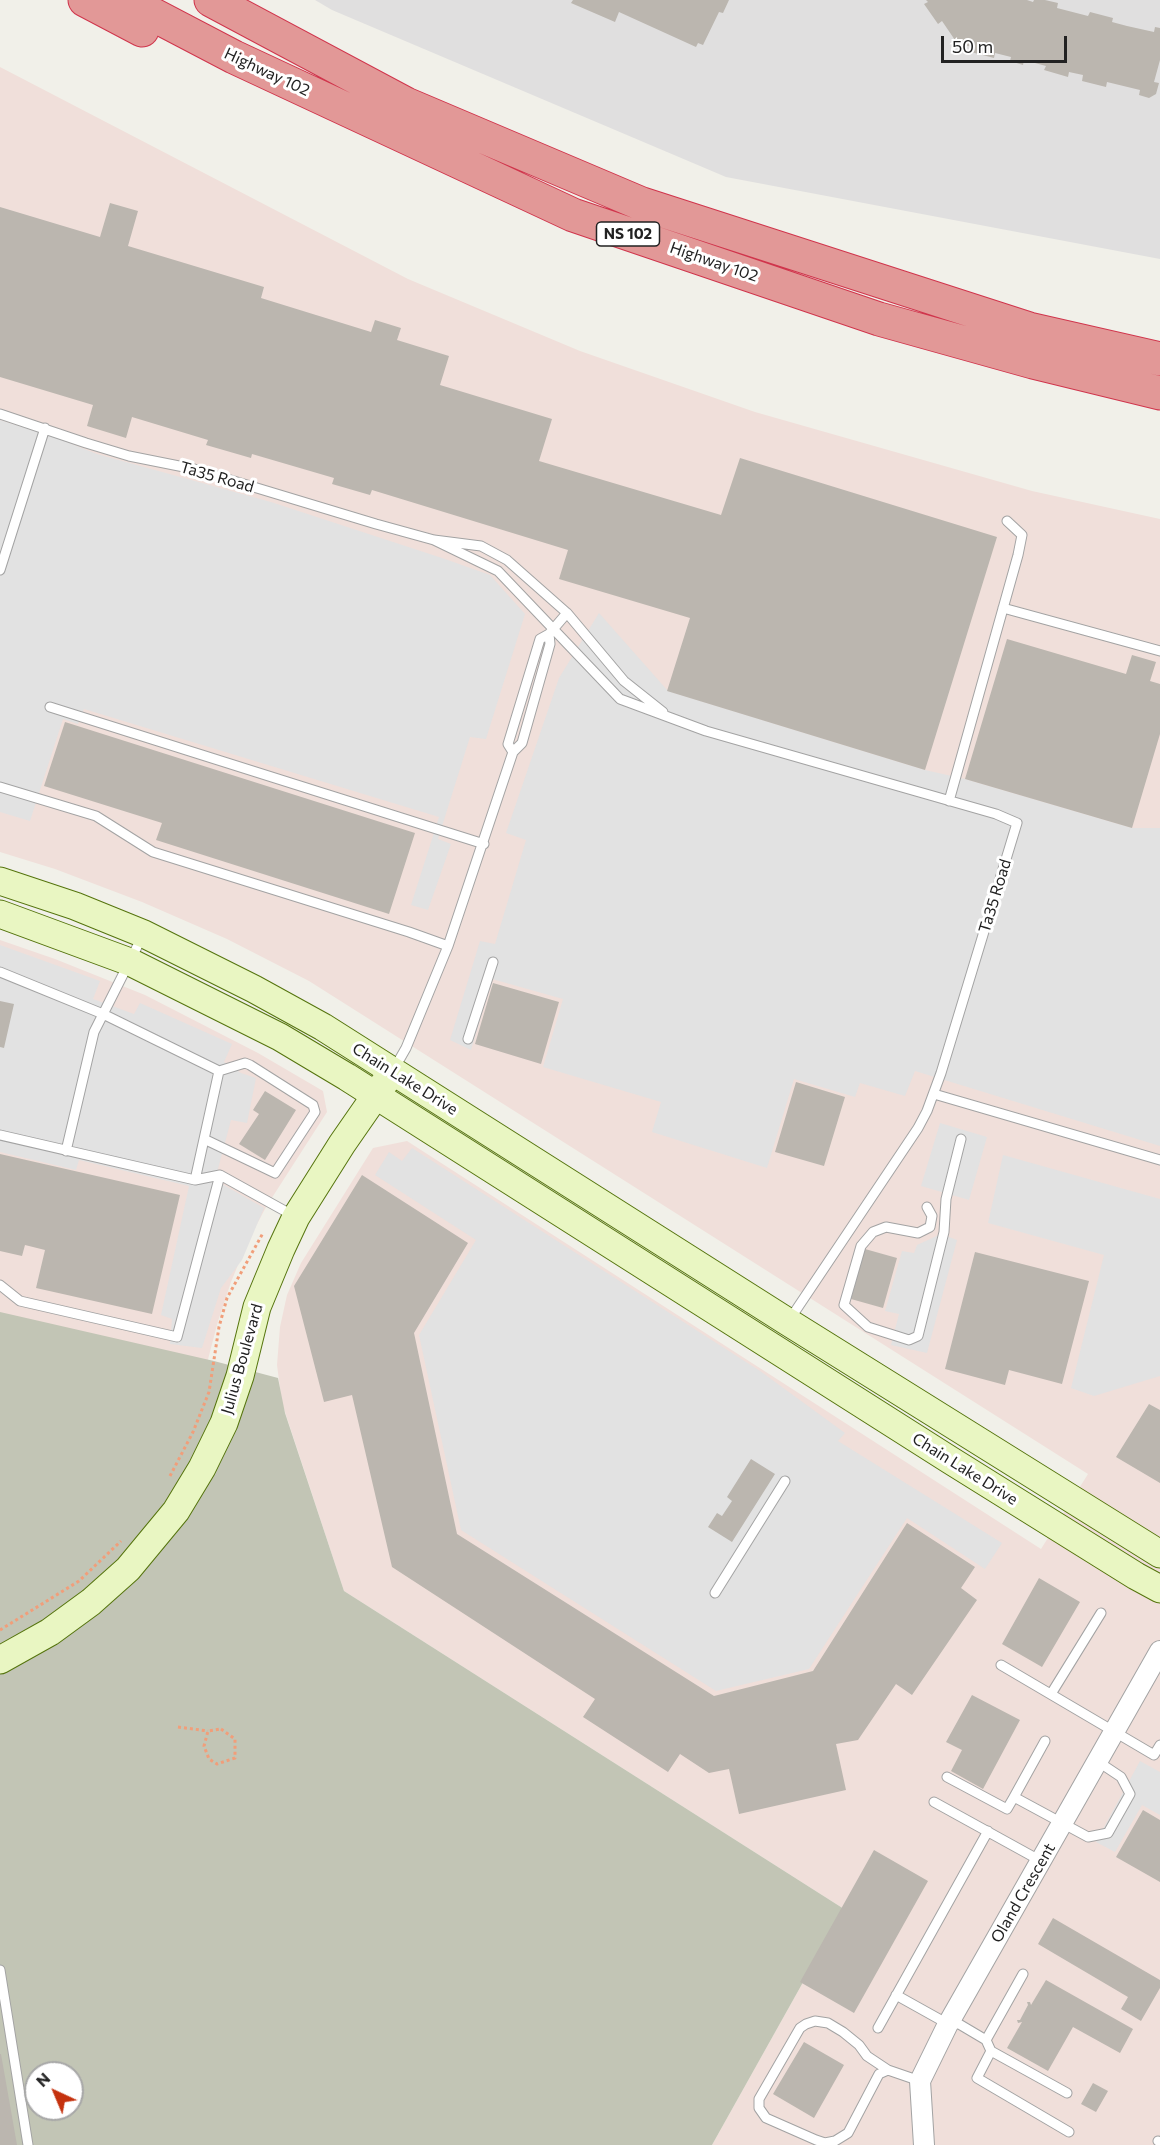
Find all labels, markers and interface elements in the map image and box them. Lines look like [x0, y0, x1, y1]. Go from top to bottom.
scale bar [944, 24, 1070, 62]
text: 50 m [952, 35, 993, 57]
street label: Highway 102 [221, 44, 313, 100]
road number: NS 102 [596, 222, 660, 246]
street label: Highway 102 [667, 238, 761, 286]
street label: Ta35 Road [178, 457, 256, 497]
street label: Ta35 Road [975, 857, 1015, 935]
street label: Chain Lake Drive [349, 1039, 461, 1119]
street label: Julius Boulevard [217, 1302, 267, 1416]
street label: Chain Lake Drive [909, 1429, 1021, 1509]
street label: Oland Crescent [987, 1840, 1059, 1946]
north arrow [24, 2061, 84, 2121]
text: N [32, 2068, 53, 2090]

